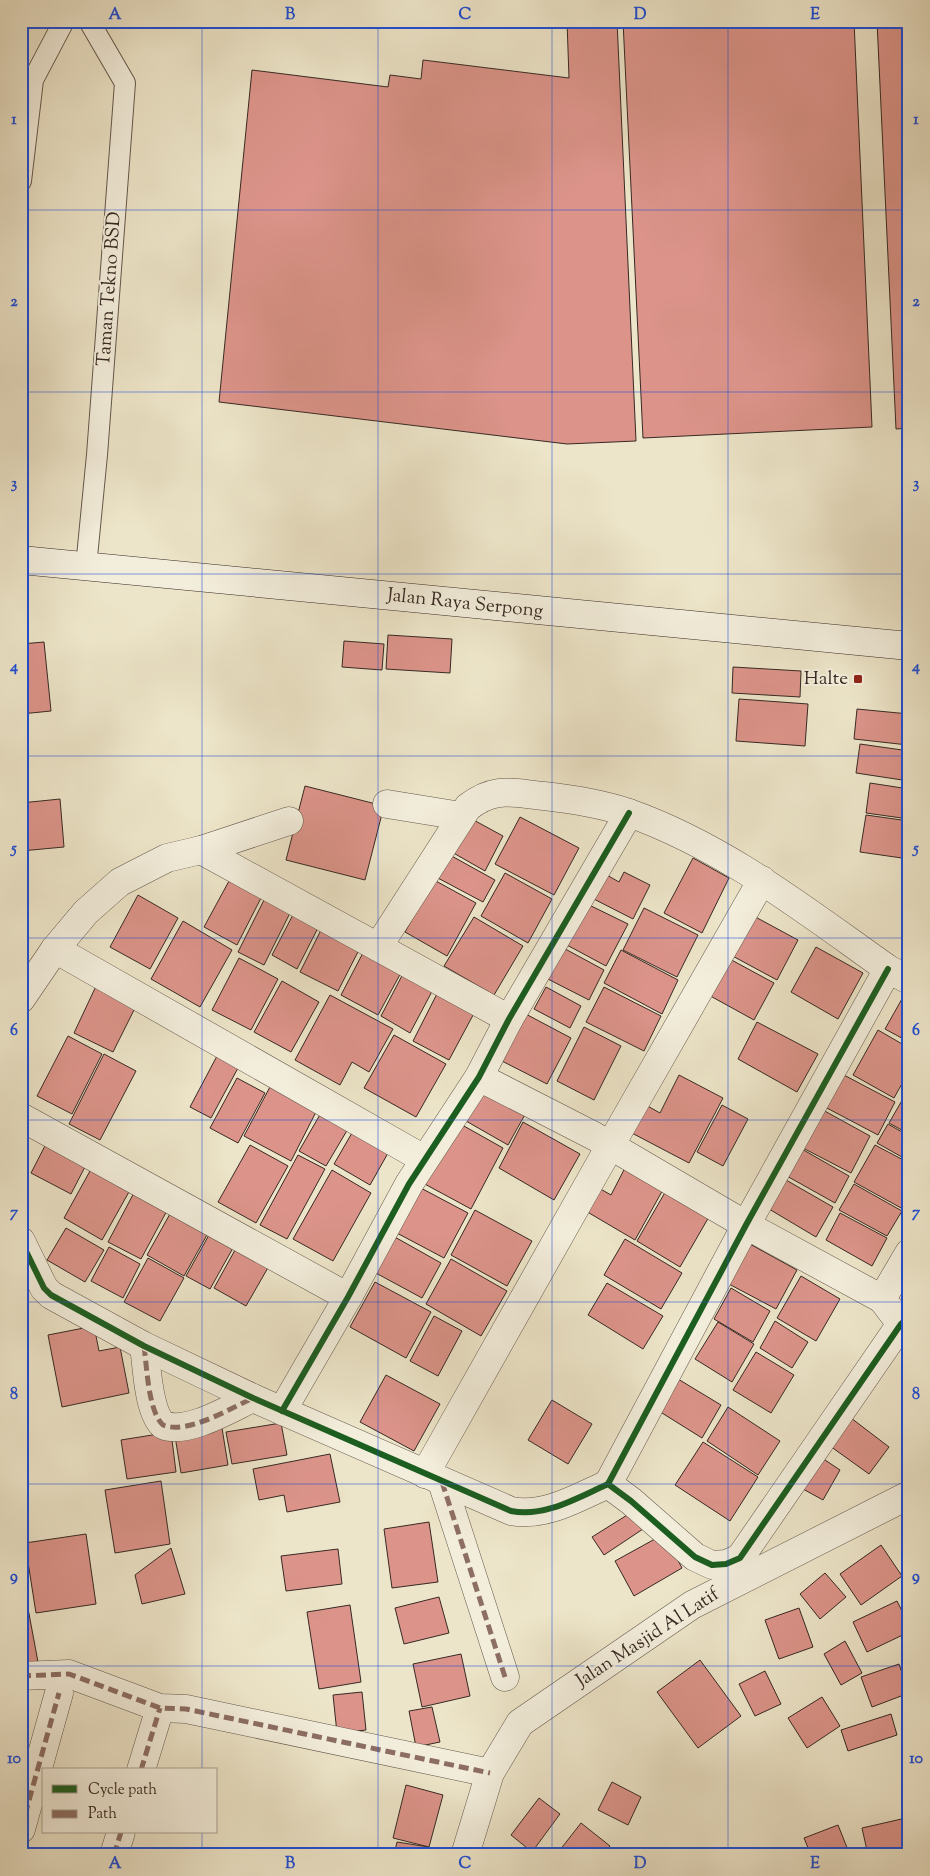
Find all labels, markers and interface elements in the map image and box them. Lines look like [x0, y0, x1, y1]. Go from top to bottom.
text: A [109, 4, 122, 27]
text: B [285, 4, 295, 27]
text: C [459, 4, 472, 27]
text: D [634, 4, 647, 27]
text: E [810, 4, 820, 27]
text: 1 [11, 109, 17, 132]
text: 1 [913, 109, 919, 132]
street label: Taman Tekno BSD [91, 211, 129, 367]
text: 2 [10, 291, 18, 314]
text: 2 [912, 291, 920, 314]
text: 3 [11, 473, 18, 496]
text: 3 [913, 473, 920, 496]
street label: Jalan Raya Serpong [385, 582, 544, 626]
text: 4 [9, 656, 18, 679]
text: 4 [911, 656, 920, 679]
place label: Halte [804, 666, 848, 693]
marker: Halte [852, 673, 864, 685]
text: 5 [9, 838, 17, 861]
text: 5 [911, 838, 919, 861]
text: 6 [10, 1020, 18, 1043]
text: 6 [912, 1020, 920, 1043]
text: 7 [10, 1202, 19, 1225]
text: 7 [912, 1202, 921, 1225]
text: 8 [10, 1384, 18, 1407]
text: 8 [912, 1384, 920, 1407]
text: 9 [10, 1566, 18, 1589]
text: 9 [912, 1566, 920, 1589]
street label: Jalan Masjid Al Latif [570, 1581, 726, 1695]
text: 10 [7, 1748, 21, 1771]
text: 10 [909, 1748, 923, 1771]
legend [42, 1768, 218, 1834]
text: Cycle path [88, 1780, 157, 1801]
text: Path [88, 1804, 117, 1825]
text: A [109, 1853, 122, 1876]
text: B [285, 1853, 295, 1876]
text: C [459, 1853, 472, 1876]
text: D [634, 1853, 647, 1876]
text: E [810, 1853, 820, 1876]

